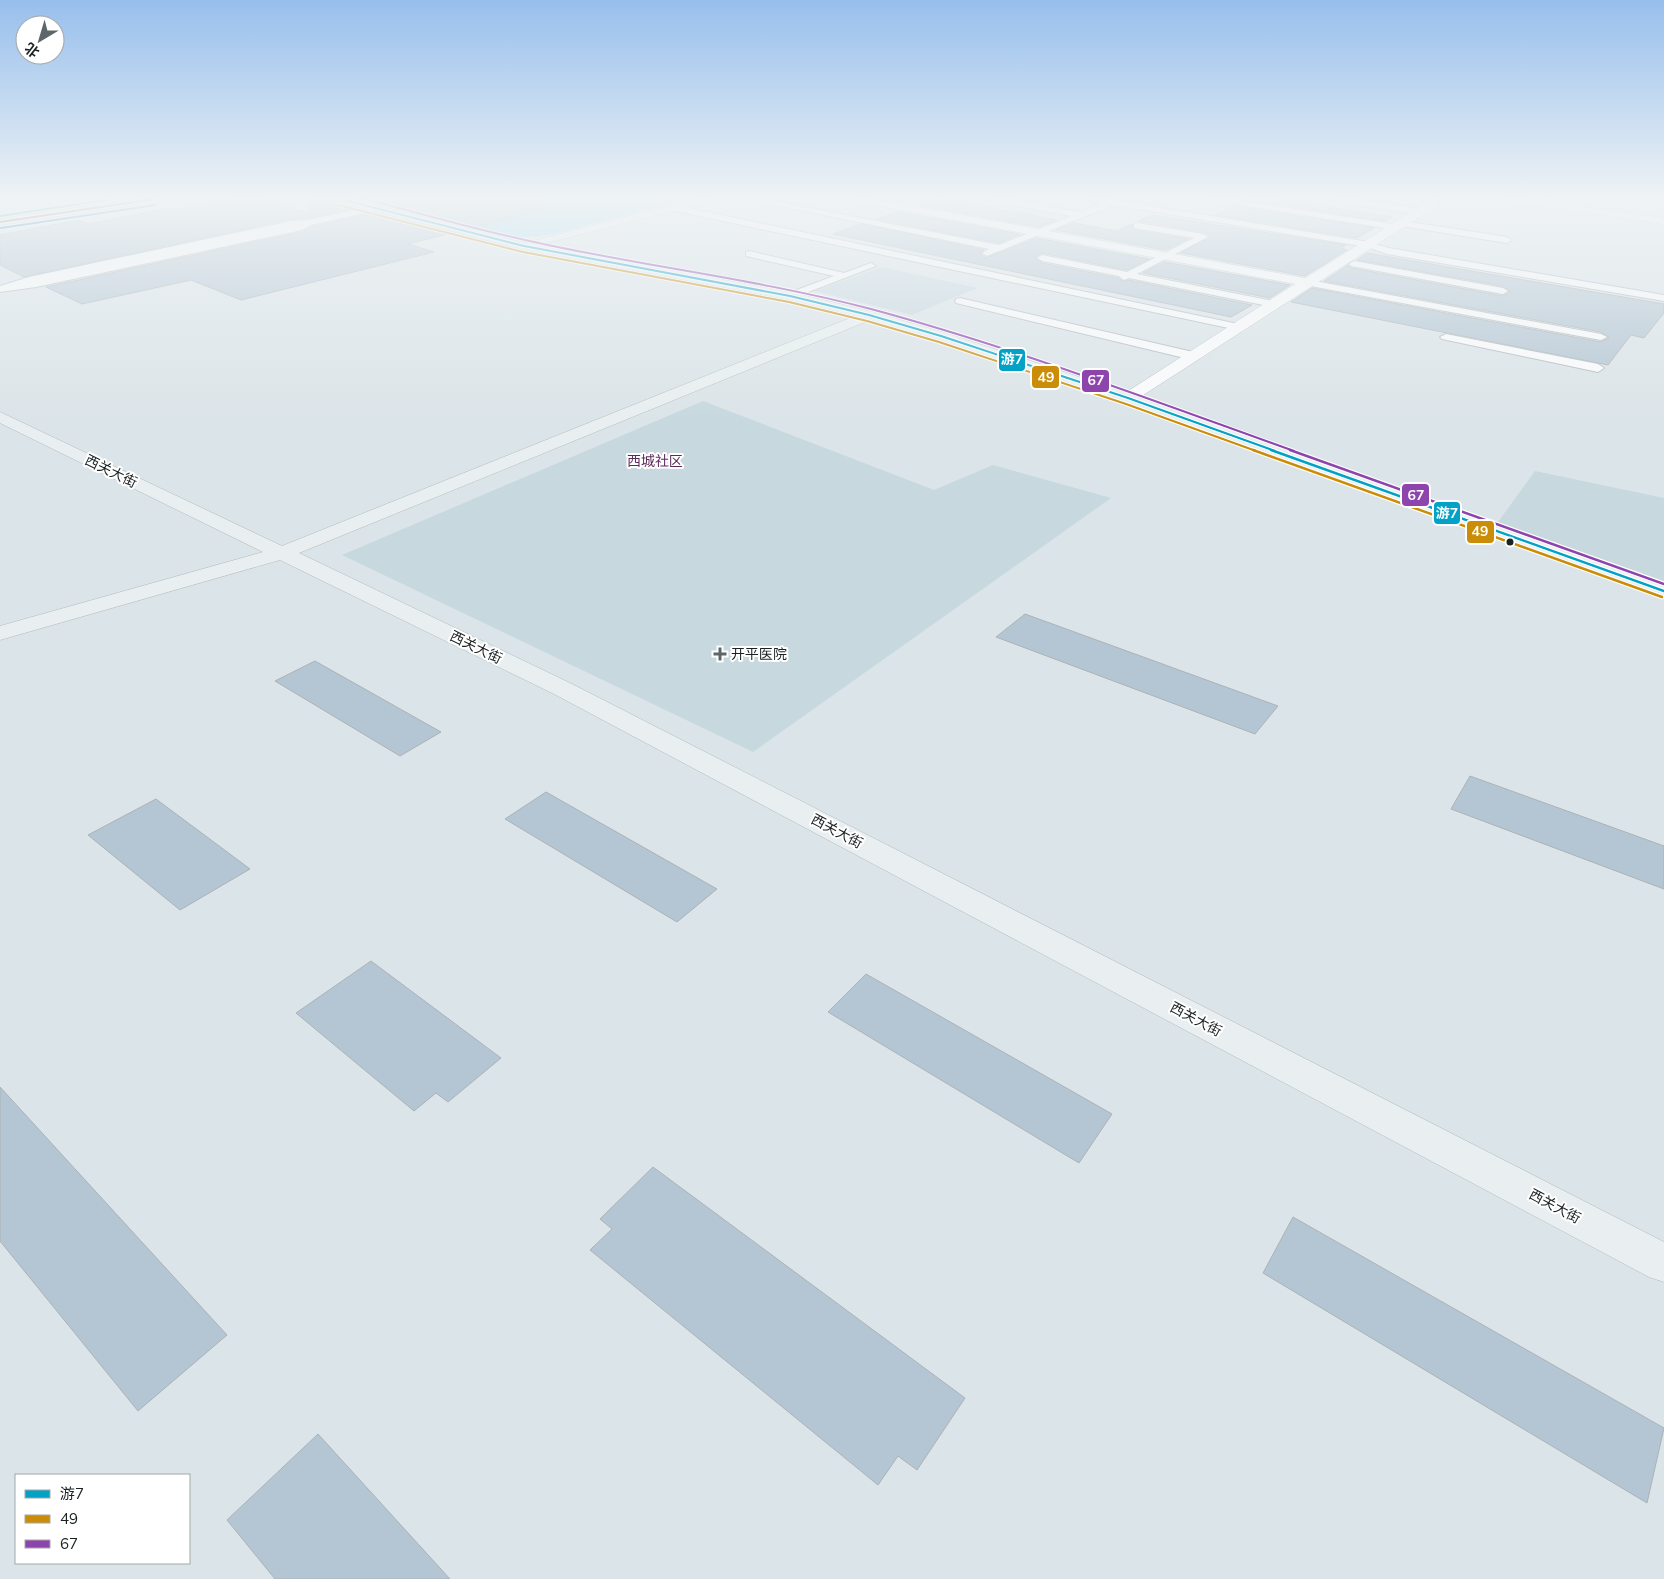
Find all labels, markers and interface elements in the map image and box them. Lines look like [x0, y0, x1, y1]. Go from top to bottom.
north arrow [15, 15, 65, 65]
text: 北 [21, 39, 43, 62]
line badge: 游7 [998, 348, 1026, 372]
text: 游7 [1001, 350, 1023, 368]
line badge: 49 [1031, 365, 1060, 389]
text: 49 [1038, 368, 1054, 386]
line badge: 67 [1081, 369, 1110, 393]
text: 67 [1088, 371, 1104, 389]
street label: 西关大街 [82, 451, 140, 491]
district label: 西城社区 [627, 452, 683, 470]
line badge: 67 [1401, 483, 1430, 507]
text: 67 [1408, 486, 1424, 504]
line badge: 游7 [1433, 501, 1461, 525]
text: 游7 [1436, 504, 1458, 522]
line badge: 49 [1466, 520, 1495, 544]
text: 49 [1472, 522, 1488, 540]
unlabelled marker [1505, 537, 1515, 547]
street label: 西关大街 [447, 627, 505, 667]
place label: 开平医院 [731, 645, 787, 663]
marker: 开平医院 [713, 647, 727, 661]
street label: 西关大街 [808, 810, 866, 852]
street label: 西关大街 [1167, 998, 1225, 1040]
street label: 西关大街 [1526, 1185, 1584, 1227]
legend [15, 1474, 190, 1564]
text: 游7 [60, 1484, 84, 1503]
text: 49 [60, 1509, 78, 1528]
text: 67 [60, 1534, 78, 1553]

